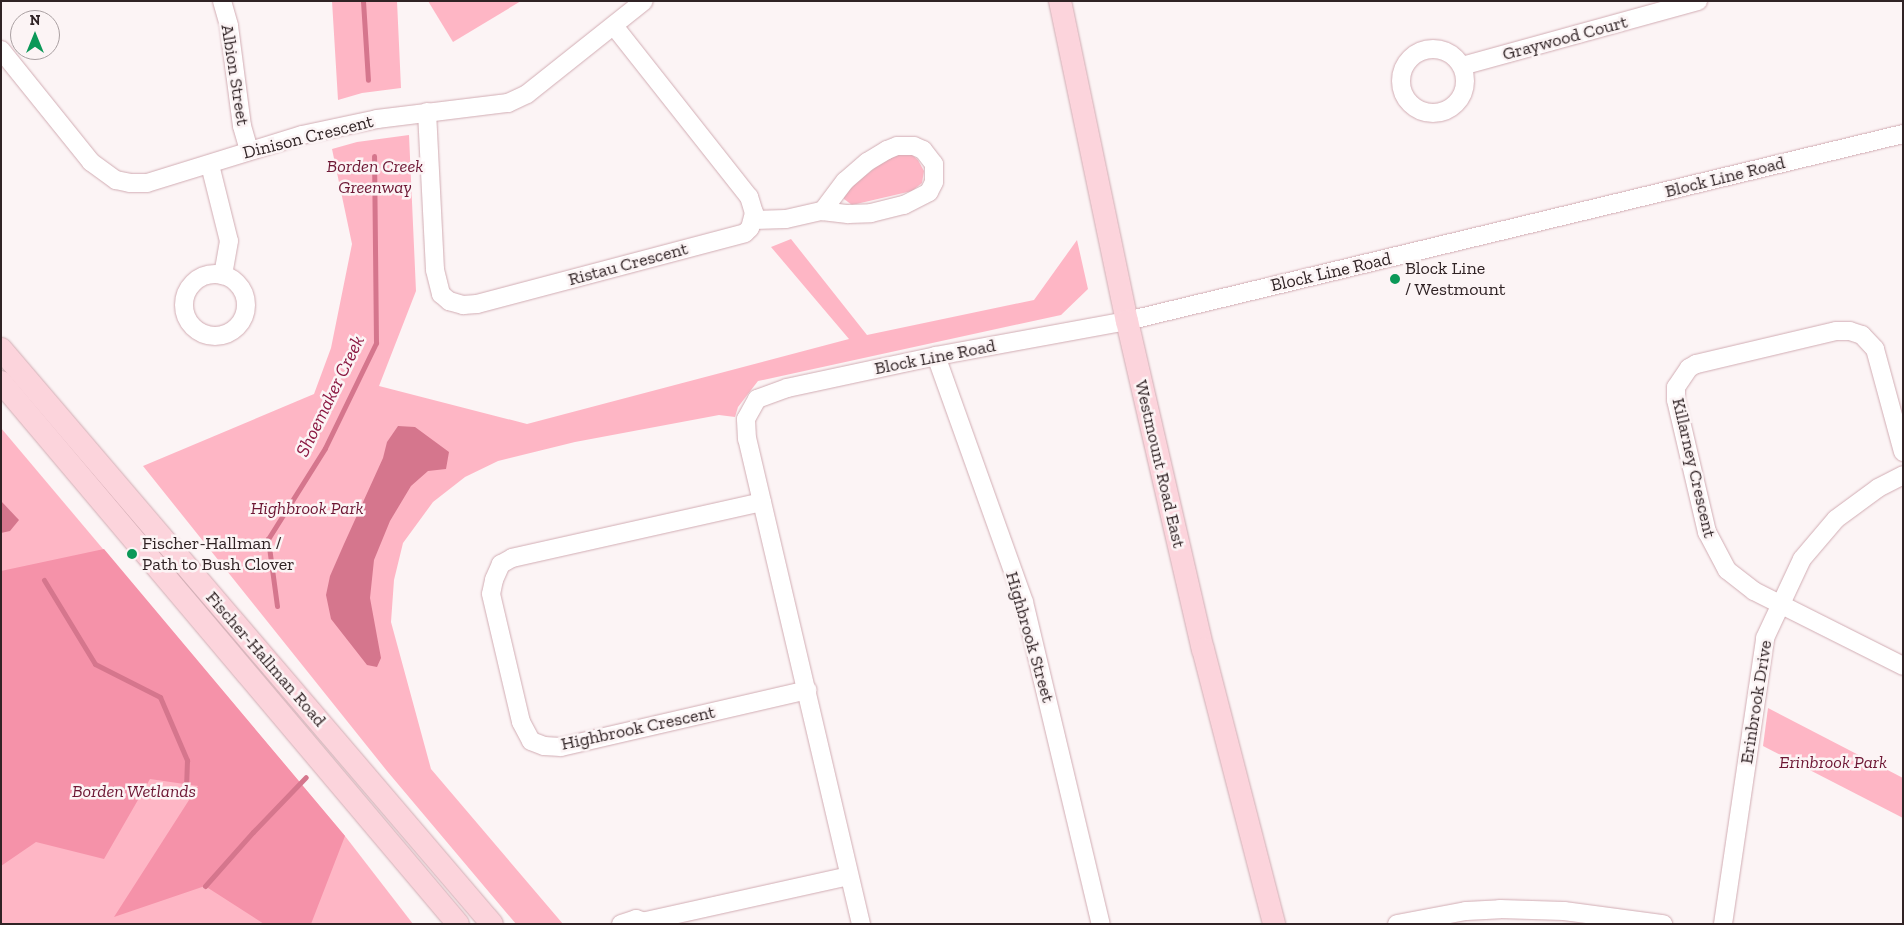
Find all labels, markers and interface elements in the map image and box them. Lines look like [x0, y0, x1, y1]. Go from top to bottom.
north arrow [10, 10, 60, 60]
street label: Graywood Court [1500, 11, 1630, 65]
text: N [30, 12, 40, 29]
street label: Albion Street [216, 23, 254, 127]
street label: Dinison Crescent [240, 110, 376, 164]
street label: Block Line Road [1663, 152, 1787, 202]
park label: Borden Creek Greenway [327, 156, 423, 198]
street label: Ristau Crescent [566, 238, 690, 290]
street label: Block Line Road [1269, 248, 1393, 296]
place label: Block Line / Westmount [1405, 258, 1506, 300]
marker: Block Line / Westmount [1389, 273, 1401, 285]
water label: Shoemaker Creek [291, 332, 369, 460]
street label: Block Line Road [873, 335, 997, 379]
street label: Westmount Road East [1130, 378, 1190, 550]
street label: Killarney Crescent [1667, 396, 1721, 540]
park label: Highbrook Park [250, 497, 364, 519]
place label: Fischer-Hallman / Path to Bush Clover [142, 533, 295, 576]
marker: Fischer-Hallman / Path to Bush Clover [126, 548, 138, 560]
street label: Highbrook Street [1001, 569, 1059, 705]
street label: Fischer-Hallman Road [201, 587, 331, 731]
street label: Erinbrook Drive [1736, 639, 1776, 765]
street label: Highbrook Crescent [559, 701, 717, 755]
park label: Erinbrook Park [1779, 751, 1887, 773]
park label: Borden Wetlands [72, 780, 196, 802]

